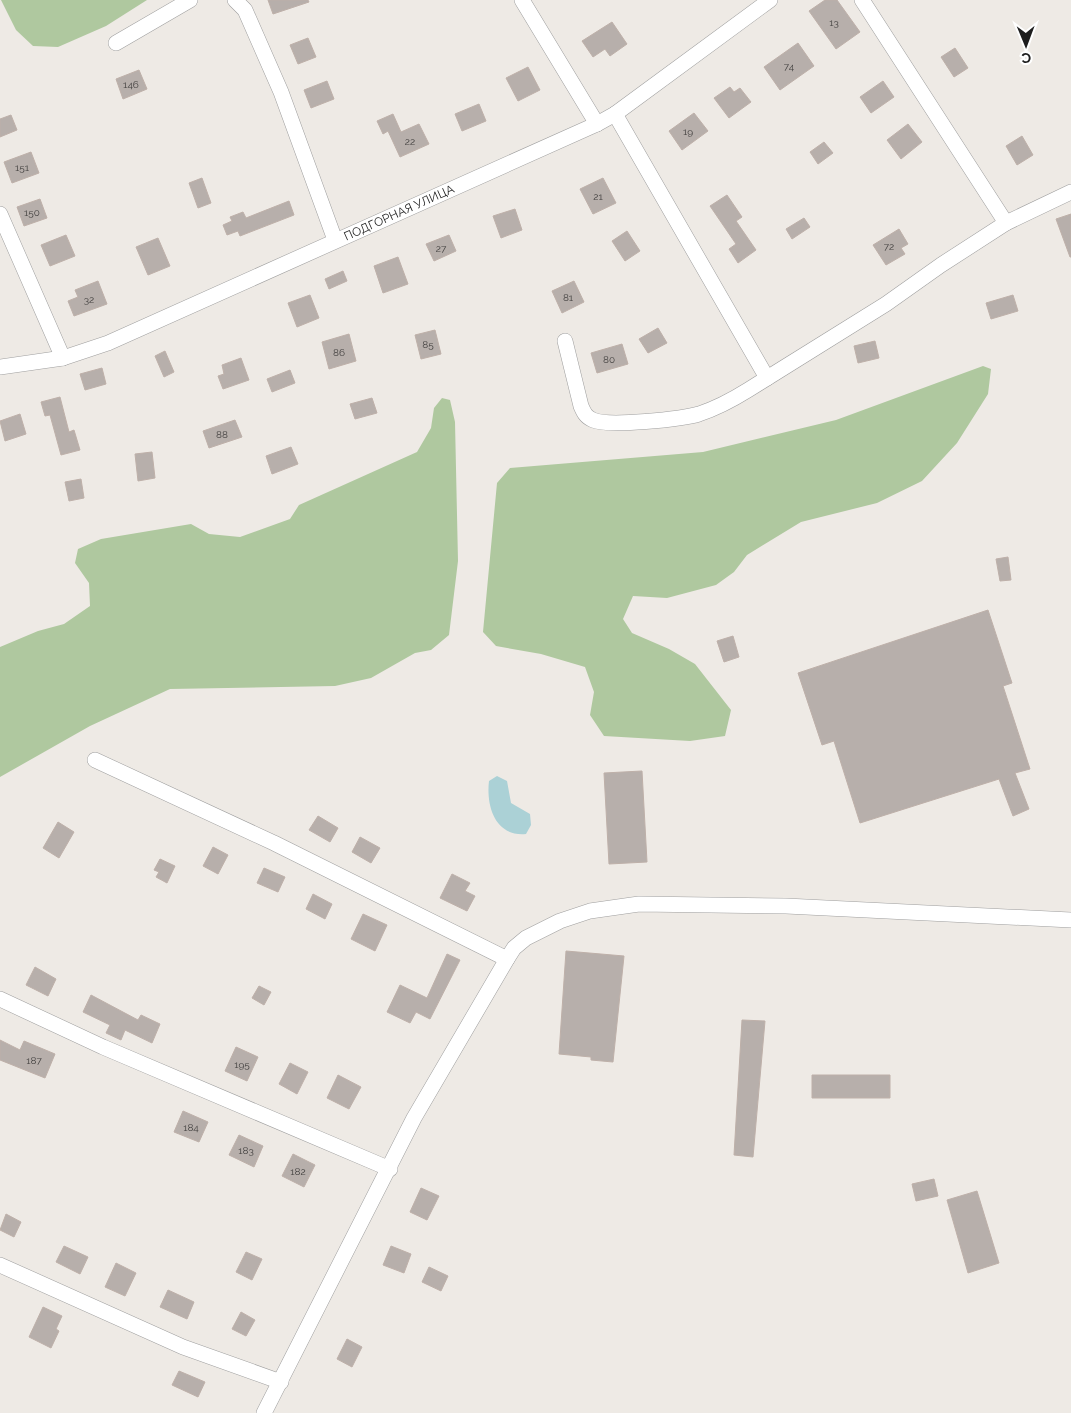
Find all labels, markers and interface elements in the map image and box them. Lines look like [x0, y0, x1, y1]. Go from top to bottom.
house number: 13 [829, 17, 839, 28]
north arrow [1001, 20, 1051, 70]
text: С [1021, 50, 1031, 66]
house number: 74 [784, 61, 795, 72]
house number: 146 [123, 79, 139, 90]
house number: 19 [683, 126, 693, 137]
house number: 22 [405, 136, 415, 147]
house number: 151 [15, 162, 30, 173]
street label: ПОДГОРНАЯ УЛИЦА [342, 182, 456, 243]
house number: 21 [593, 191, 603, 202]
house number: 150 [24, 207, 40, 218]
house number: 72 [884, 241, 894, 252]
house number: 27 [436, 243, 447, 254]
house number: 81 [563, 292, 574, 303]
house number: 32 [84, 294, 94, 305]
house number: 85 [422, 339, 434, 350]
house number: 86 [333, 347, 345, 358]
house number: 80 [603, 354, 615, 365]
house number: 88 [216, 429, 228, 440]
house number: 187 [26, 1055, 42, 1066]
house number: 195 [234, 1059, 250, 1070]
house number: 184 [183, 1122, 199, 1133]
house number: 183 [238, 1145, 254, 1156]
house number: 182 [290, 1166, 306, 1177]

